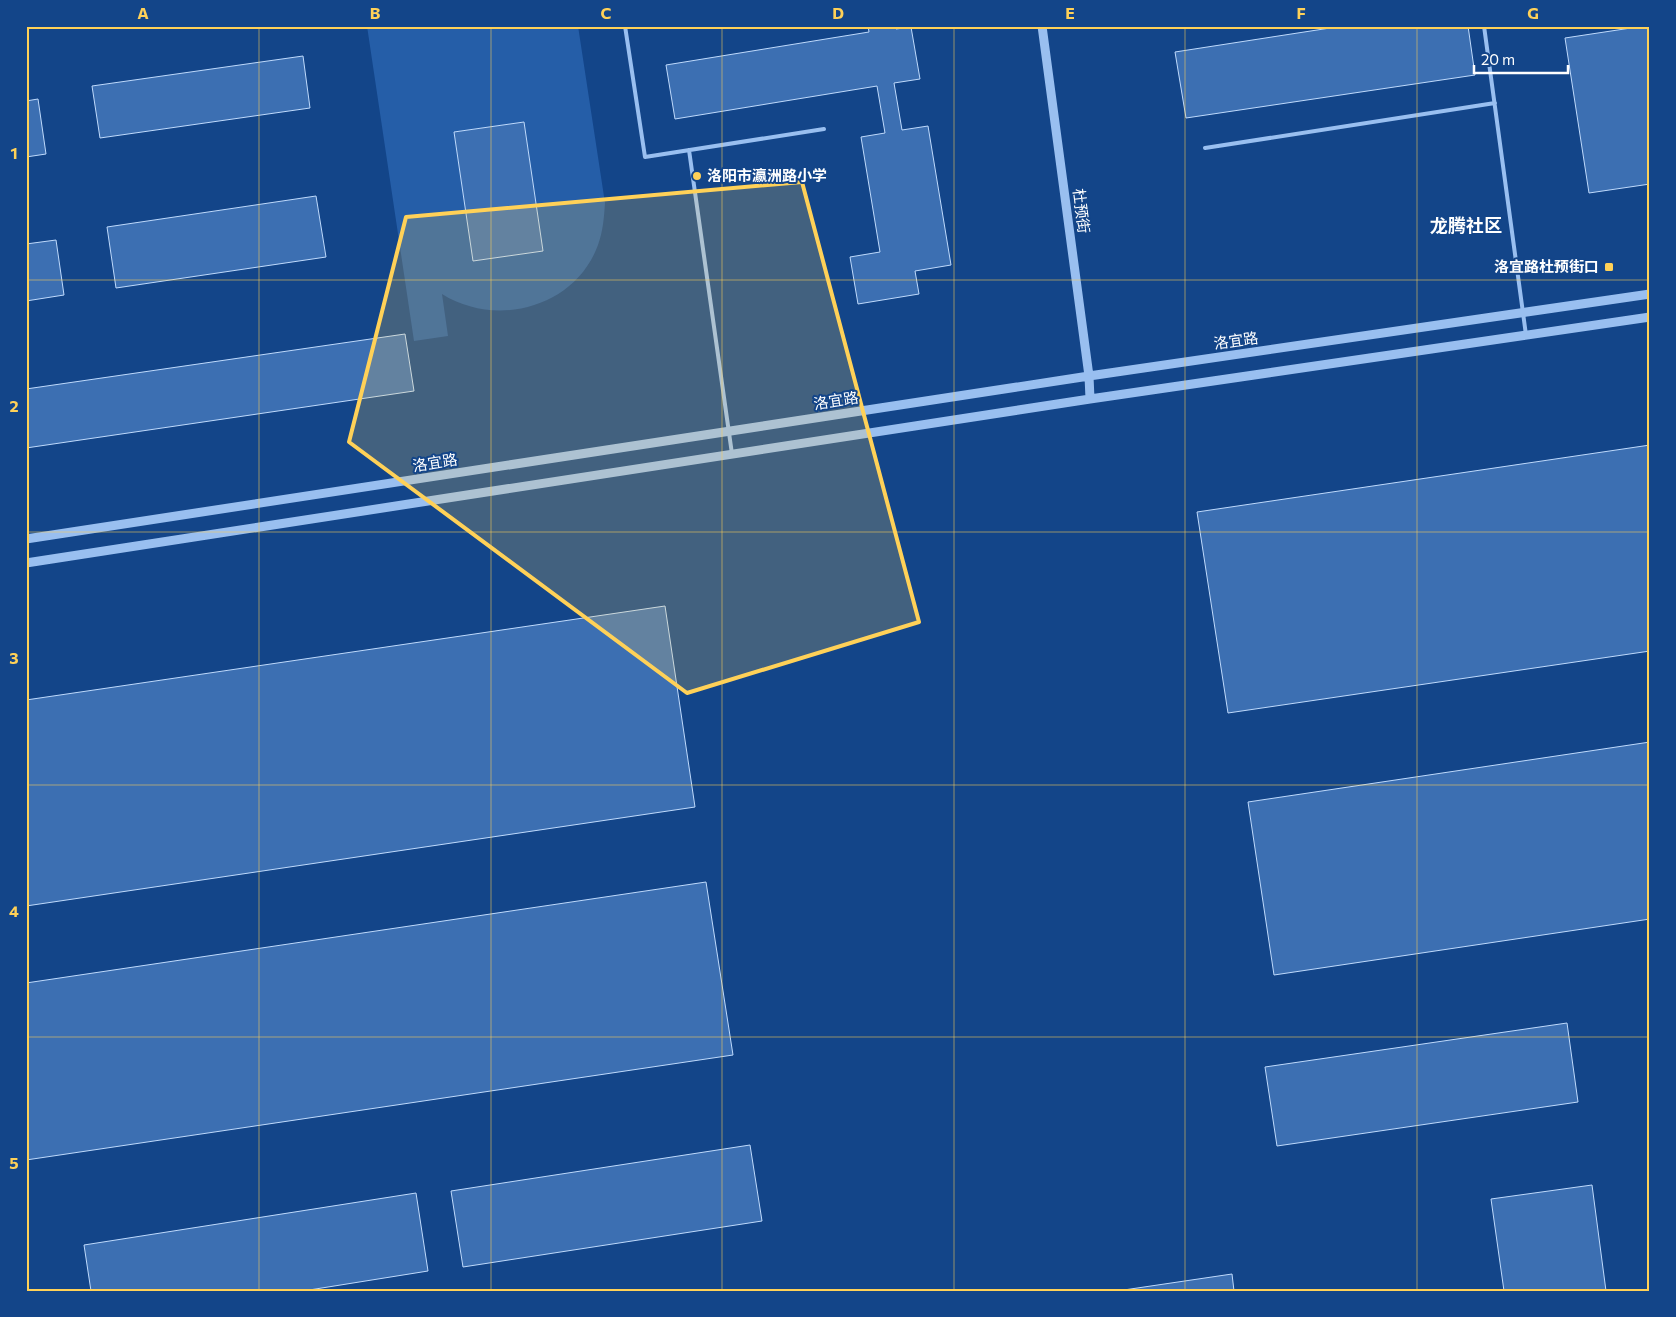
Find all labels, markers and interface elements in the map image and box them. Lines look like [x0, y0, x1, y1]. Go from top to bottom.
text: A [137, 3, 149, 22]
text: B [370, 3, 381, 22]
text: C [601, 3, 612, 22]
text: D [832, 3, 844, 22]
text: E [1065, 3, 1075, 22]
text: F [1296, 3, 1306, 22]
text: G [1527, 3, 1539, 22]
scale bar [1474, 42, 1567, 74]
text: 20 m [1481, 50, 1515, 68]
text: 1 [10, 143, 18, 162]
place label: 洛阳市瀛洲路小学 [707, 166, 827, 184]
marker: 洛阳市瀛洲路小学 [691, 170, 703, 182]
street label: 杜预街 [1070, 187, 1094, 234]
district label: 龙腾社区 [1430, 214, 1502, 236]
place label: 洛宜路杜预街口 [1494, 257, 1599, 275]
marker: 洛宜路杜预街口 [1603, 261, 1615, 273]
street label: 洛宜路 [1212, 328, 1259, 352]
street label: 洛宜路 [812, 388, 859, 412]
text: 2 [9, 396, 19, 415]
street label: 洛宜路 [411, 450, 458, 474]
text: 3 [9, 648, 19, 667]
text: 4 [9, 901, 19, 920]
text: 5 [9, 1153, 19, 1172]

